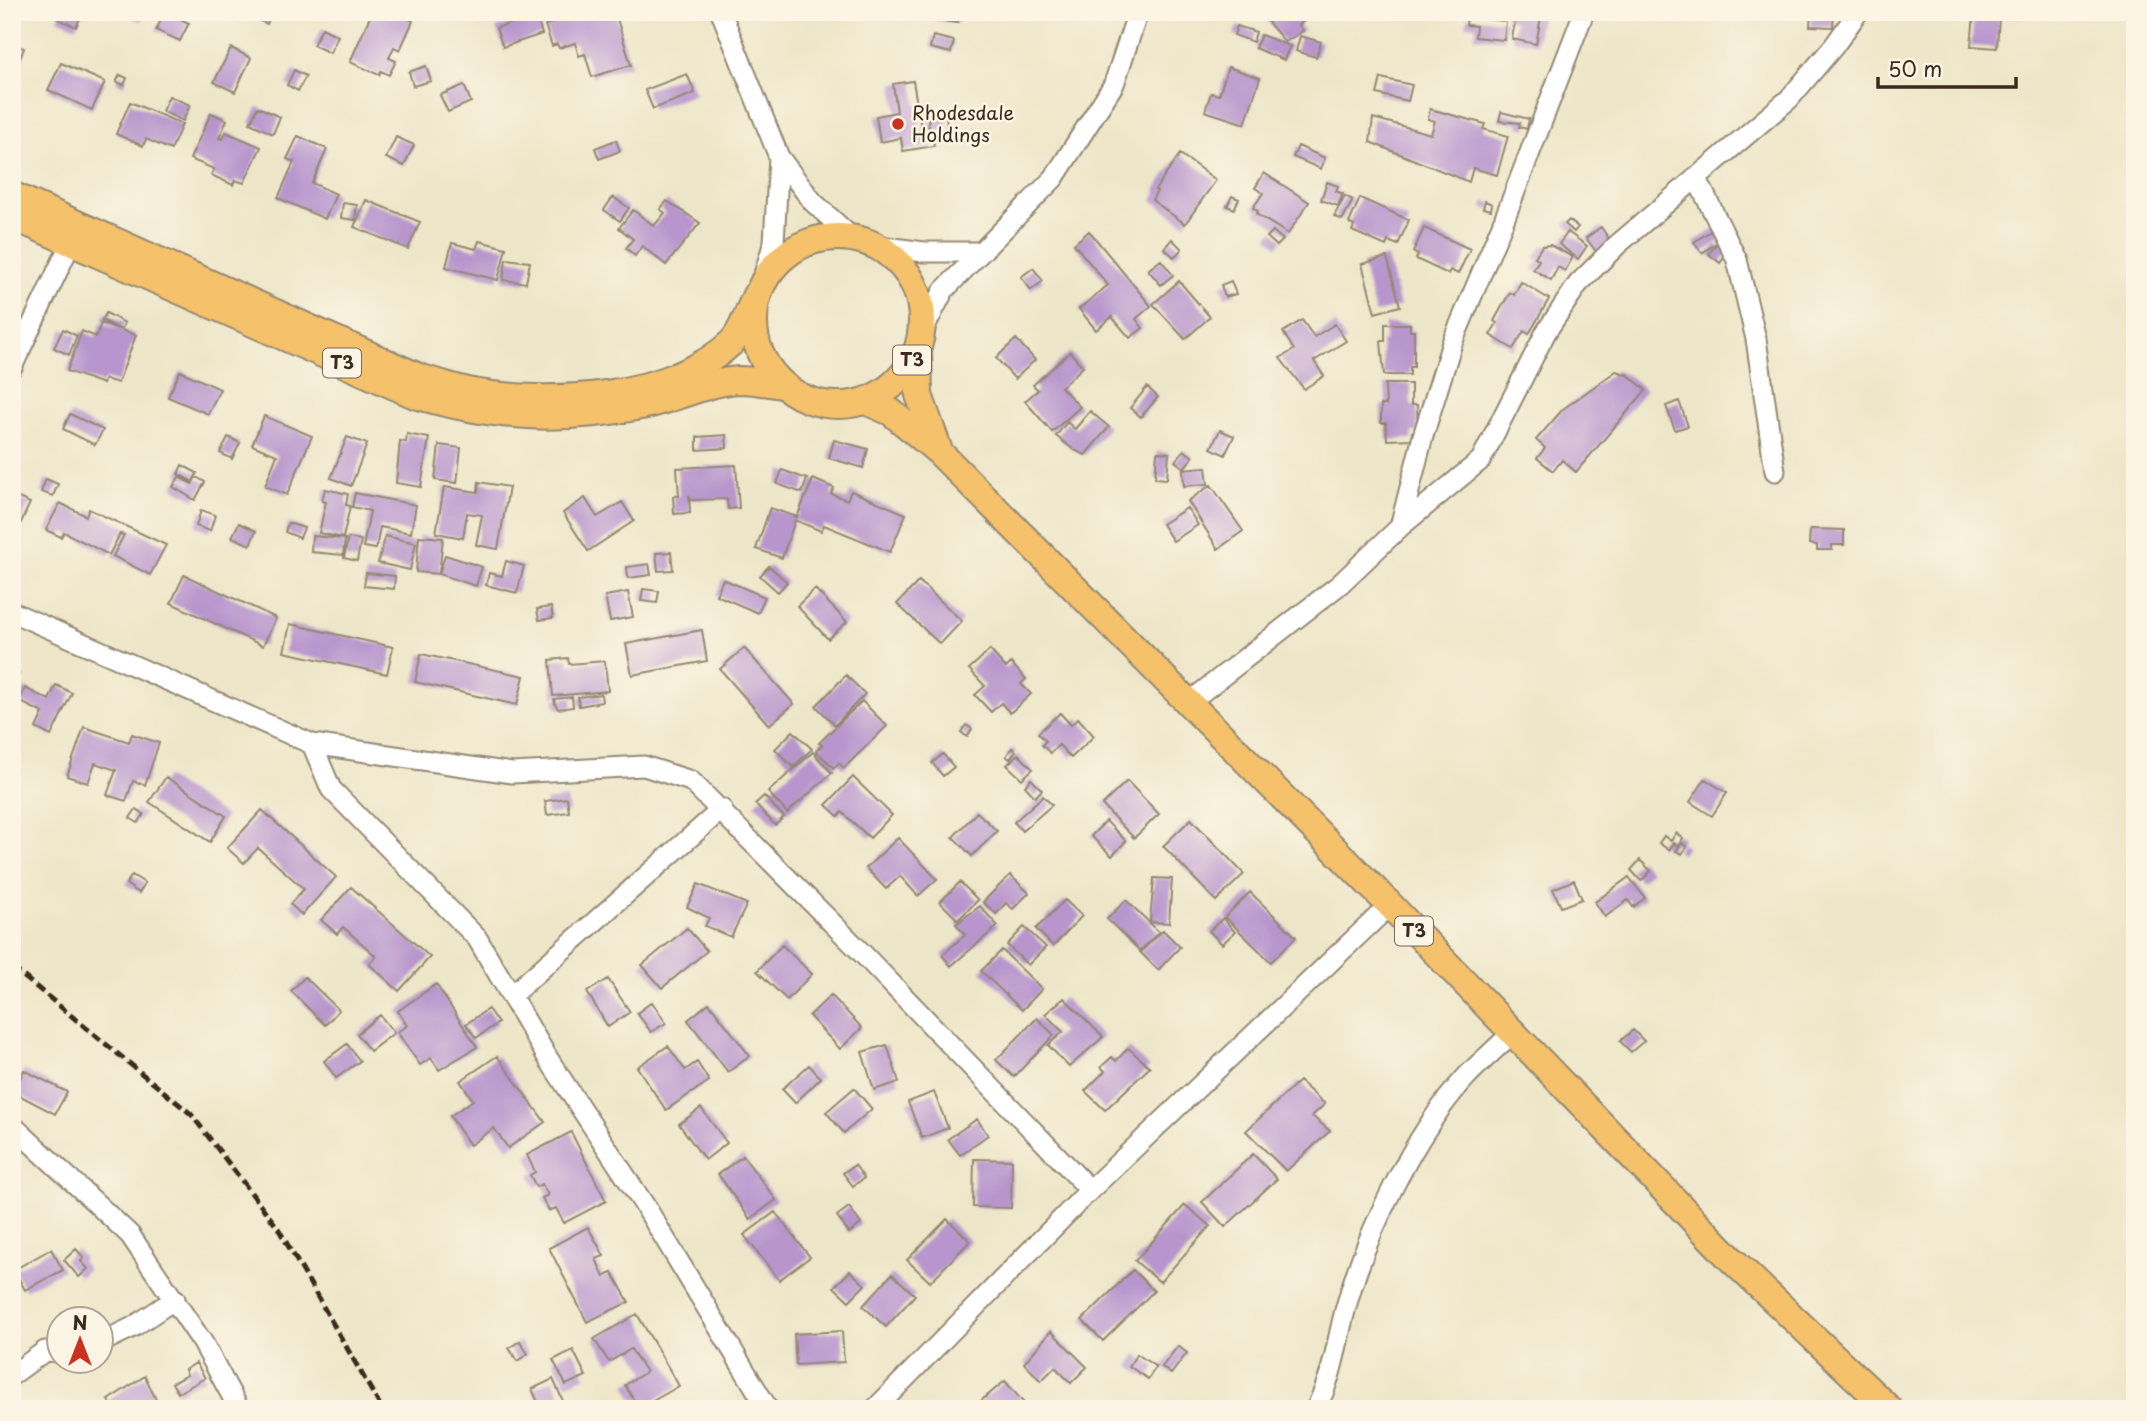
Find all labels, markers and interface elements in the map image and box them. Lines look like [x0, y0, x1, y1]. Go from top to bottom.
scale bar [1878, 46, 2016, 90]
text: 50 m [1888, 52, 1942, 84]
place label: Rhodesdale Holdings [912, 98, 1014, 148]
marker: Rhodesdale Holdings [890, 116, 906, 132]
road number: T3 [893, 346, 931, 374]
road number: T3 [323, 348, 361, 377]
road number: T3 [1395, 916, 1433, 946]
north arrow [46, 1306, 116, 1376]
text: N [72, 1308, 88, 1336]

